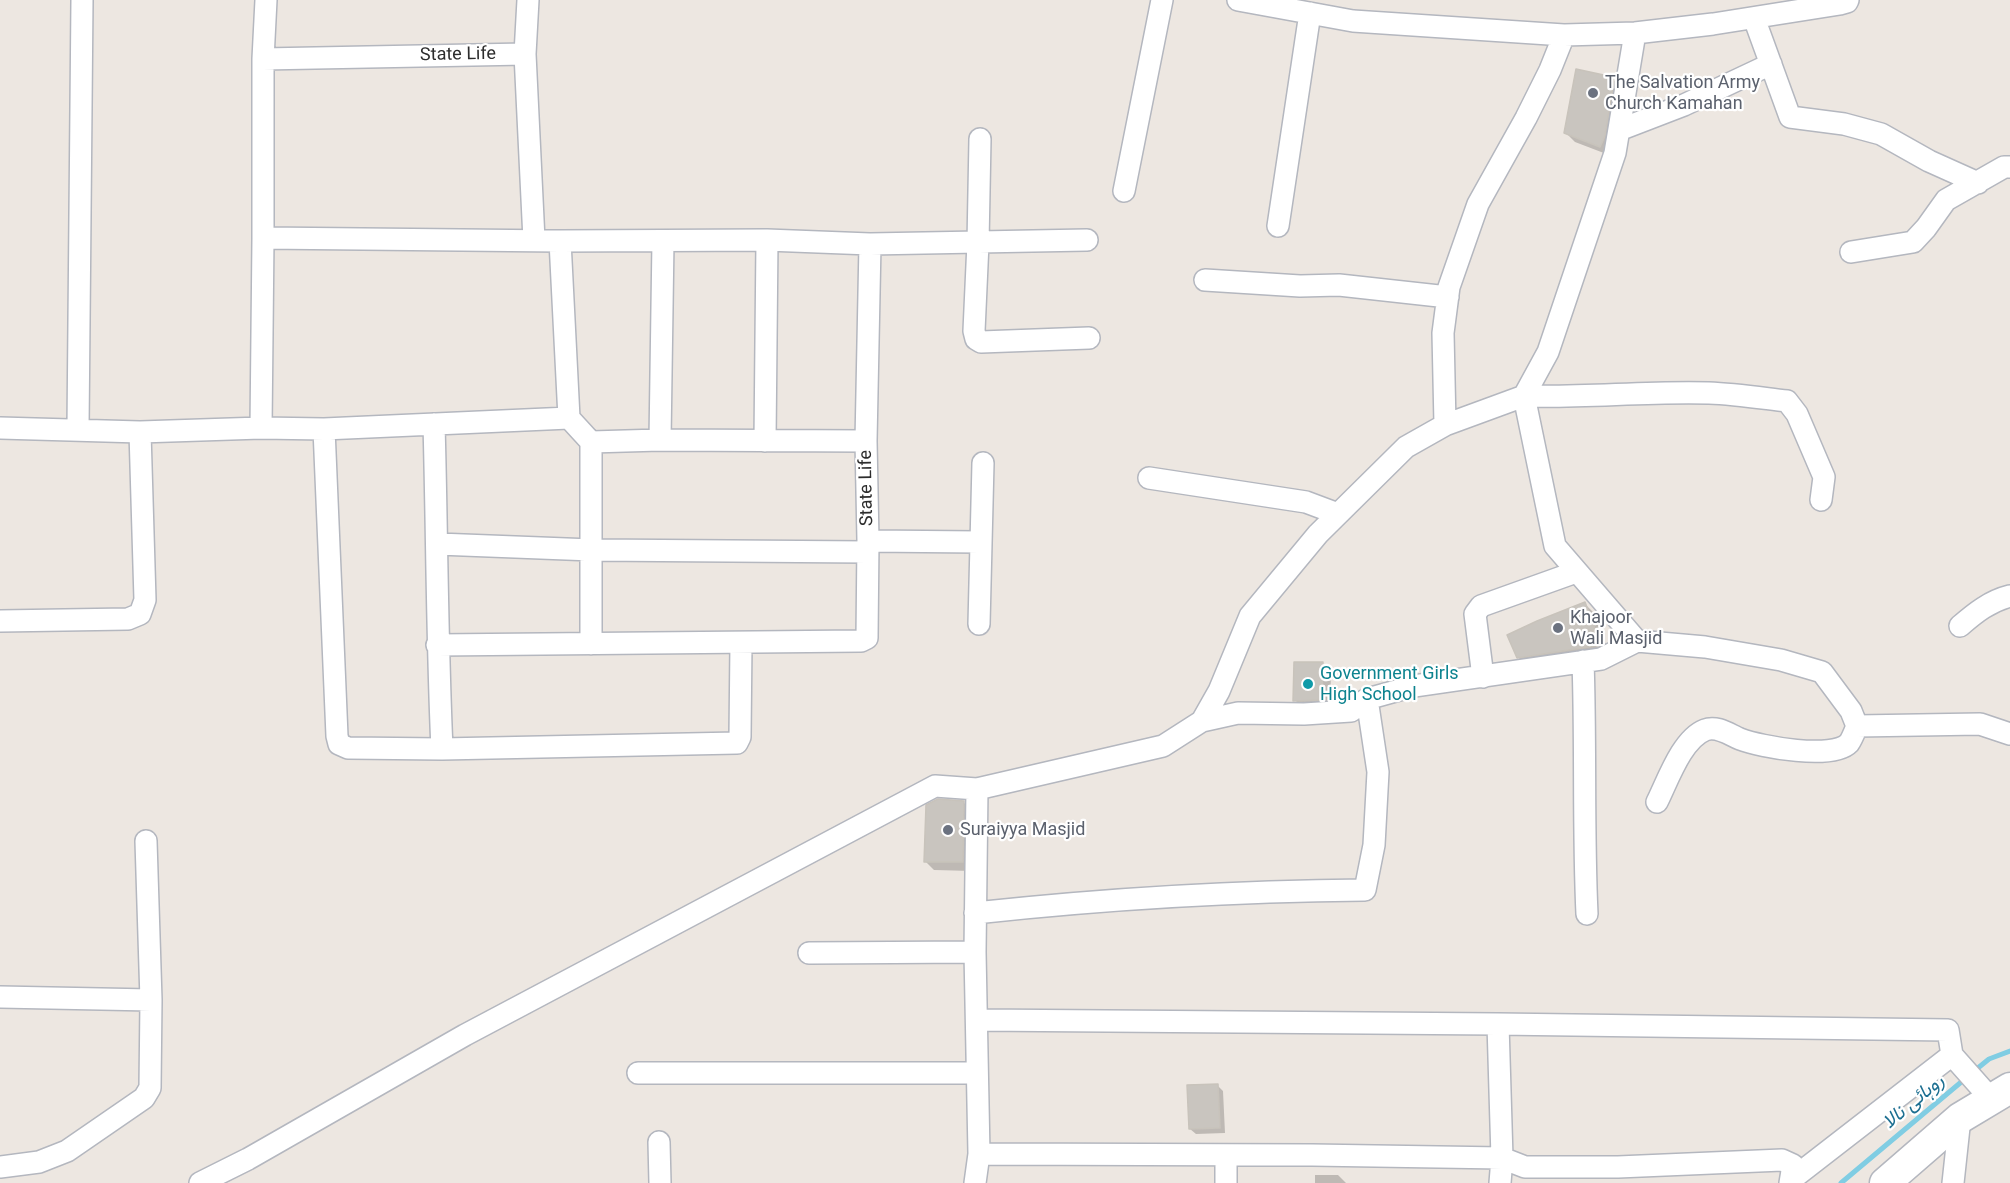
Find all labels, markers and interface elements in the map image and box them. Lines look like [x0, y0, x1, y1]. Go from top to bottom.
street label: State Life [420, 44, 496, 66]
place label: The Salvation Army Church Kamahan [1605, 72, 1760, 115]
marker: The Salvation Army Church Kamahan [1586, 86, 1600, 100]
street label: State Life [856, 450, 878, 526]
place label: Khajoor Wali Masjid [1570, 607, 1662, 650]
marker: Khajoor Wali Masjid [1551, 621, 1565, 635]
place label: Government Girls High School [1320, 663, 1459, 706]
marker: Government Girls High School [1301, 677, 1315, 691]
place label: Suraiyya Masjid [960, 819, 1085, 841]
marker: Suraiyya Masjid [941, 823, 955, 837]
water label: روہائی نالا [1878, 1069, 1950, 1135]

